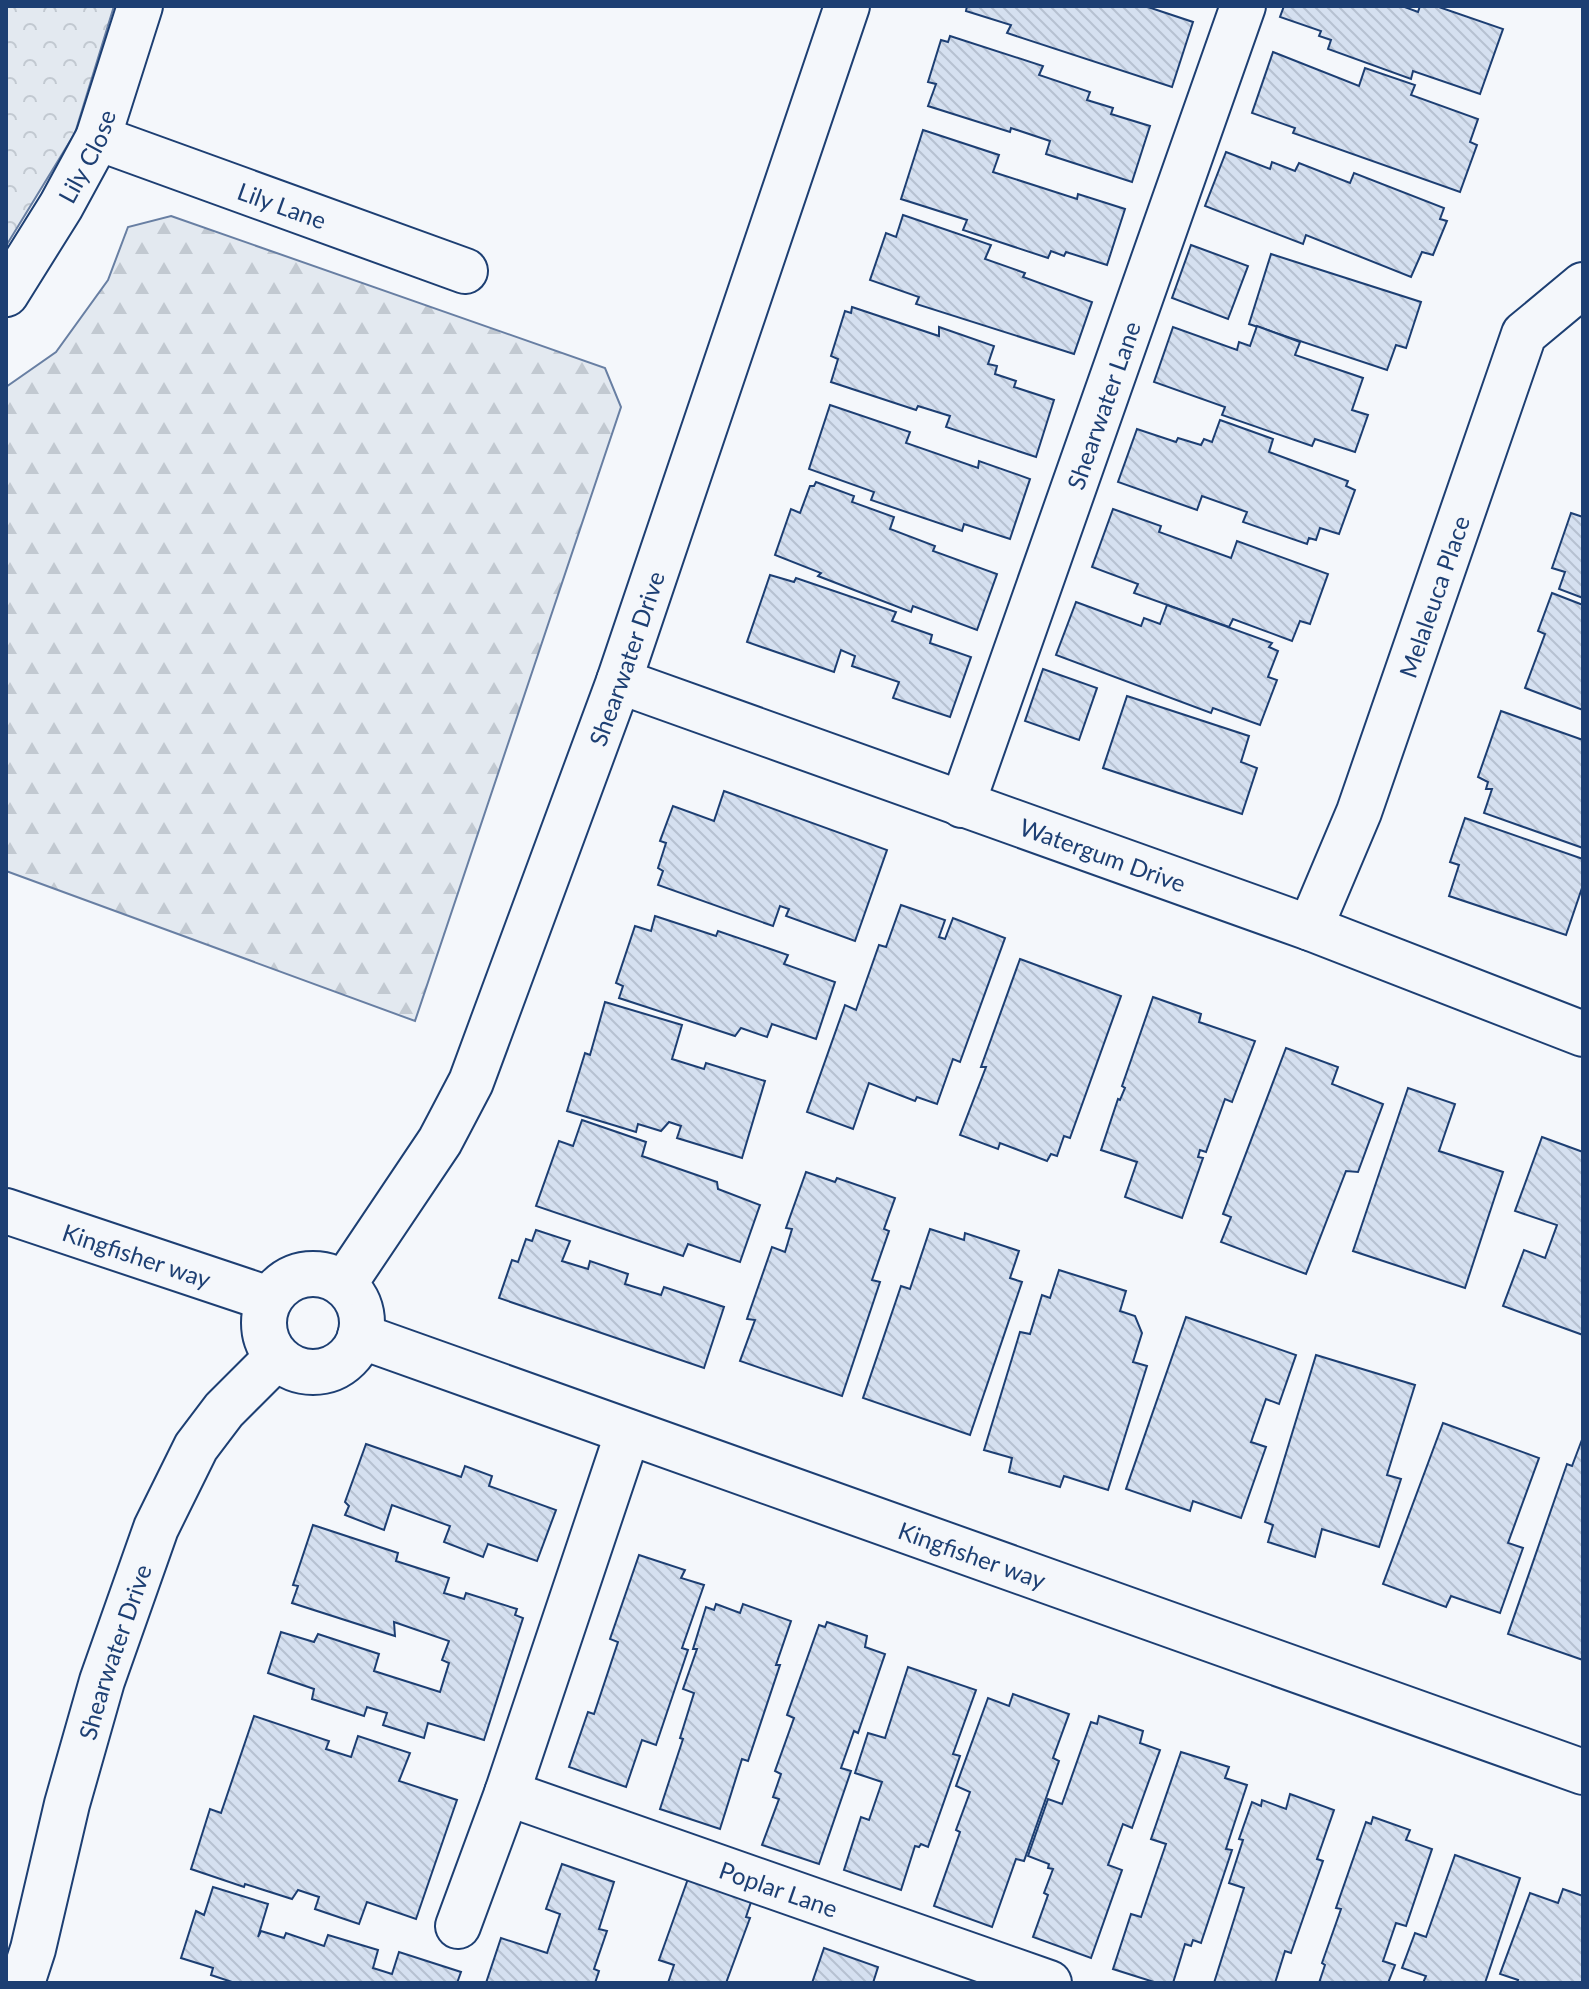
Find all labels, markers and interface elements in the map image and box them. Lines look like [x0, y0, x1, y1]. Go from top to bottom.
street label: Lily Close [51, 106, 121, 208]
street label: Lily Lane [234, 175, 330, 234]
street label: Shearwater Lane [1060, 317, 1146, 493]
street label: Melaleuca Place [1392, 512, 1475, 681]
street label: Shearwater Drive [582, 567, 670, 750]
street label: Watergum Drive [1016, 811, 1190, 897]
street label: Kingfisher way [59, 1217, 215, 1293]
street label: Kingfisher way [895, 1515, 1050, 1594]
street label: Shearwater Drive [72, 1560, 157, 1743]
street label: Poplar Lane [716, 1854, 842, 1922]

